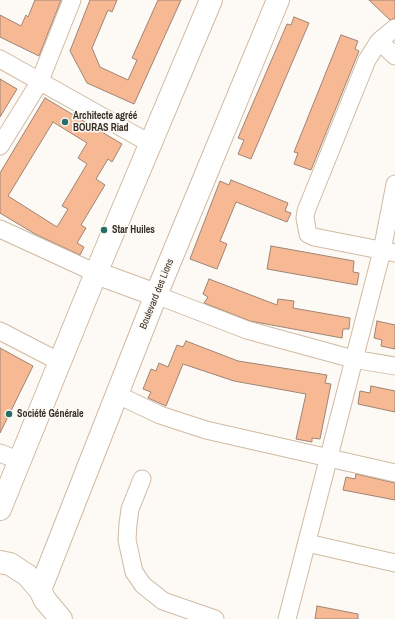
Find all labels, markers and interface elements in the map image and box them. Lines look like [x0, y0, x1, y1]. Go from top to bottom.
place label: Architecte agréé BOURAS Riad [73, 110, 137, 134]
marker: Architecte agréé BOURAS Riad [60, 117, 70, 127]
place label: Star Huiles [112, 224, 155, 236]
marker: Star Huiles [99, 225, 109, 235]
street label: Boulevard des Lions [137, 257, 177, 331]
place label: Société Générale [17, 408, 84, 420]
marker: Société Générale [4, 409, 14, 419]

